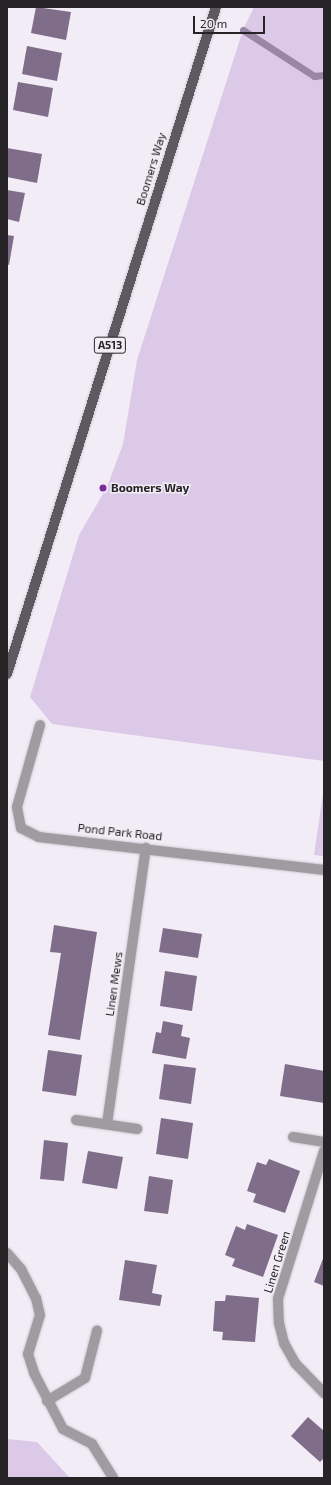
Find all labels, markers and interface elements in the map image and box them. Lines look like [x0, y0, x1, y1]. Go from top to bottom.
scale bar [195, 8, 267, 34]
text: 20 m [200, 16, 227, 30]
street label: Boomers Way [133, 131, 169, 207]
road number: A513 [93, 336, 127, 354]
place label: Boomers Way [111, 481, 189, 495]
marker: Boomers Way [98, 483, 108, 493]
street label: Pond Park Road [77, 820, 163, 844]
street label: Linen Mews [102, 951, 126, 1017]
street label: Linen Green [261, 1229, 293, 1295]

